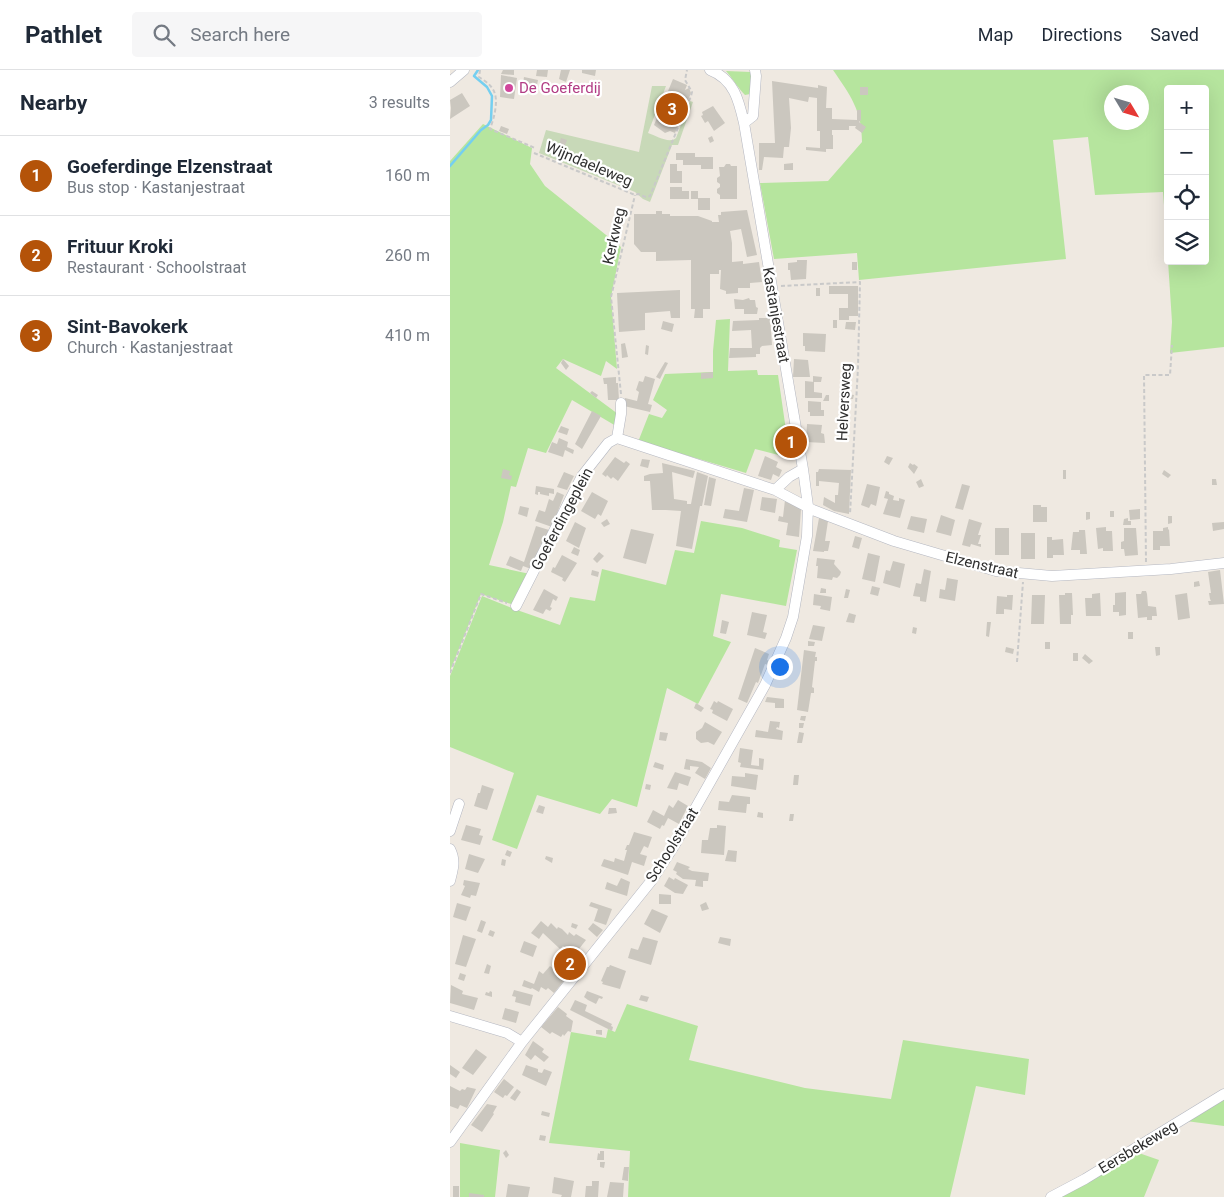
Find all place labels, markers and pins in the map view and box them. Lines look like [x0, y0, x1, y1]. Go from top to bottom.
place label: De Goeferdij [519, 79, 601, 97]
marker: De Goeferdij [503, 82, 515, 94]
pin: 3 [656, 90, 688, 128]
pin: 1 [775, 423, 807, 461]
pin: 2 [554, 945, 586, 983]

